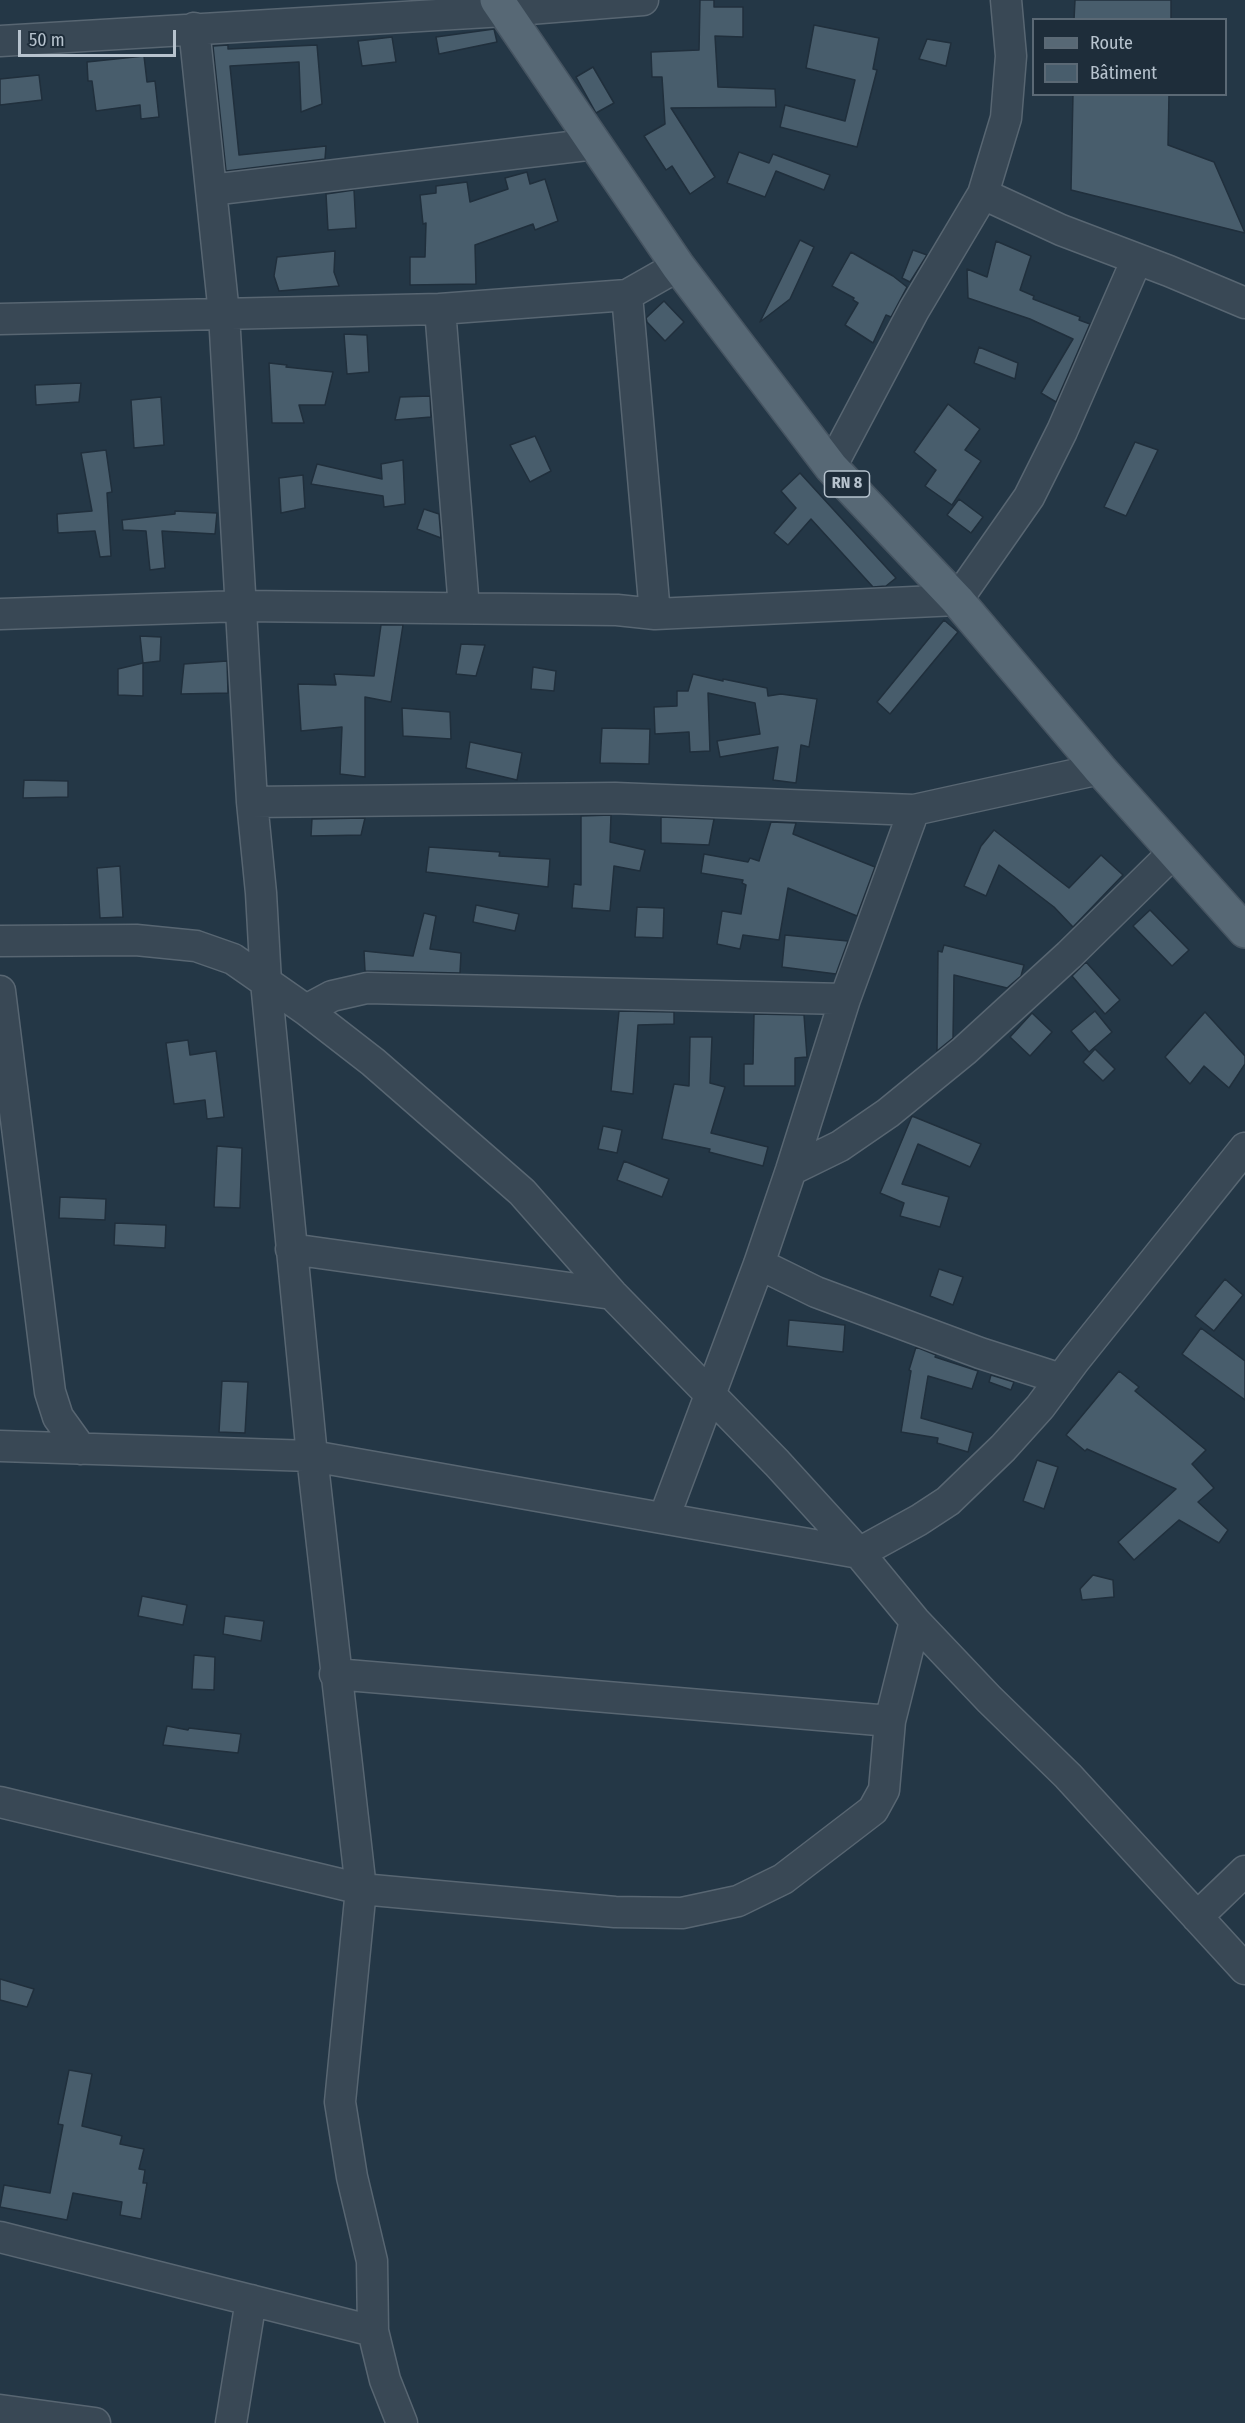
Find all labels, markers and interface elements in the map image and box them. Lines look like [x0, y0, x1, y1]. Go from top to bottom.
scale bar [21, 18, 178, 56]
legend [1032, 18, 1227, 96]
text: 50 m [29, 29, 65, 51]
text: Route [1090, 32, 1133, 54]
text: Bâtiment [1090, 62, 1157, 84]
road number: RN 8 [824, 471, 870, 497]

